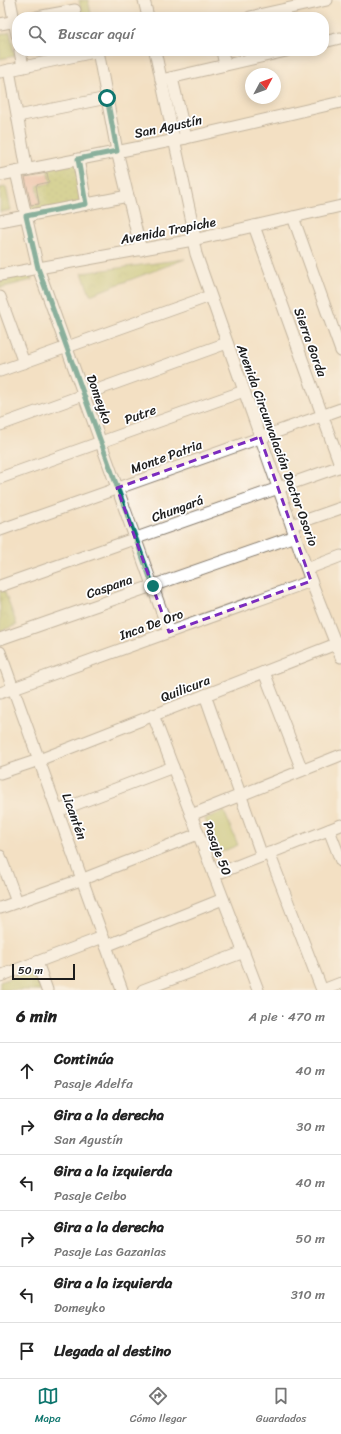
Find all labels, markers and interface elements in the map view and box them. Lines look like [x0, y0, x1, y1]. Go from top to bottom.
search box [12, 12, 329, 56]
text: Buscar aquí [58, 21, 135, 47]
icon: search [26, 23, 48, 45]
north arrow [245, 68, 281, 104]
route start [98, 89, 116, 107]
street label: San Agustín [132, 108, 204, 145]
street label: Avenida Trapiche [118, 210, 218, 251]
street label: Sierra Gorda [287, 304, 334, 381]
street label: Avenida Circunvalación Doctor Osorio [230, 340, 325, 550]
street label: Domeyko [80, 371, 119, 428]
street label: Putre [121, 398, 160, 431]
street label: Monte Patria [127, 433, 206, 480]
street label: Chungará [148, 488, 207, 528]
street label: Caspana [83, 568, 136, 605]
route end [144, 577, 162, 595]
street label: Inca De Oro [115, 602, 187, 647]
street label: Quilicura [157, 668, 214, 708]
street label: Licantén [55, 789, 94, 843]
street label: Pasaje 50 [197, 817, 238, 879]
text: 50 m [18, 961, 43, 980]
scale bar [12, 962, 75, 981]
text: 6 min [16, 1001, 57, 1031]
text: A pie · 470 m [249, 1005, 325, 1028]
text: Continúa [54, 1046, 113, 1072]
text: 40 m [295, 1059, 325, 1082]
icon: ahead [16, 1060, 38, 1082]
text: Pasaje Adelfa [54, 1072, 133, 1095]
text: Gira a la derecha [54, 1102, 164, 1128]
text: 30 m [296, 1115, 325, 1138]
icon: right [16, 1116, 38, 1138]
text: San Agustín [54, 1128, 123, 1151]
text: Gira a la izquierda [54, 1158, 172, 1184]
text: 40 m [295, 1171, 325, 1194]
icon: left [16, 1172, 38, 1194]
text: Pasaje Ceibo [54, 1184, 127, 1207]
text: Gira a la derecha [54, 1214, 164, 1240]
text: 50 m [295, 1227, 325, 1250]
icon: right [16, 1228, 38, 1250]
text: Pasaje Las Gazanias [54, 1240, 166, 1263]
text: Gira a la izquierda [54, 1270, 172, 1296]
text: 310 m [291, 1283, 325, 1306]
icon: left [16, 1284, 38, 1306]
text: Domeyko [54, 1296, 105, 1319]
text: Llegada al destino [54, 1338, 171, 1364]
icon: arrive [16, 1340, 38, 1362]
tab: Mapa [35, 1385, 60, 1428]
tab: Cómo llegar [130, 1385, 187, 1428]
tab: Guardados [256, 1385, 306, 1428]

